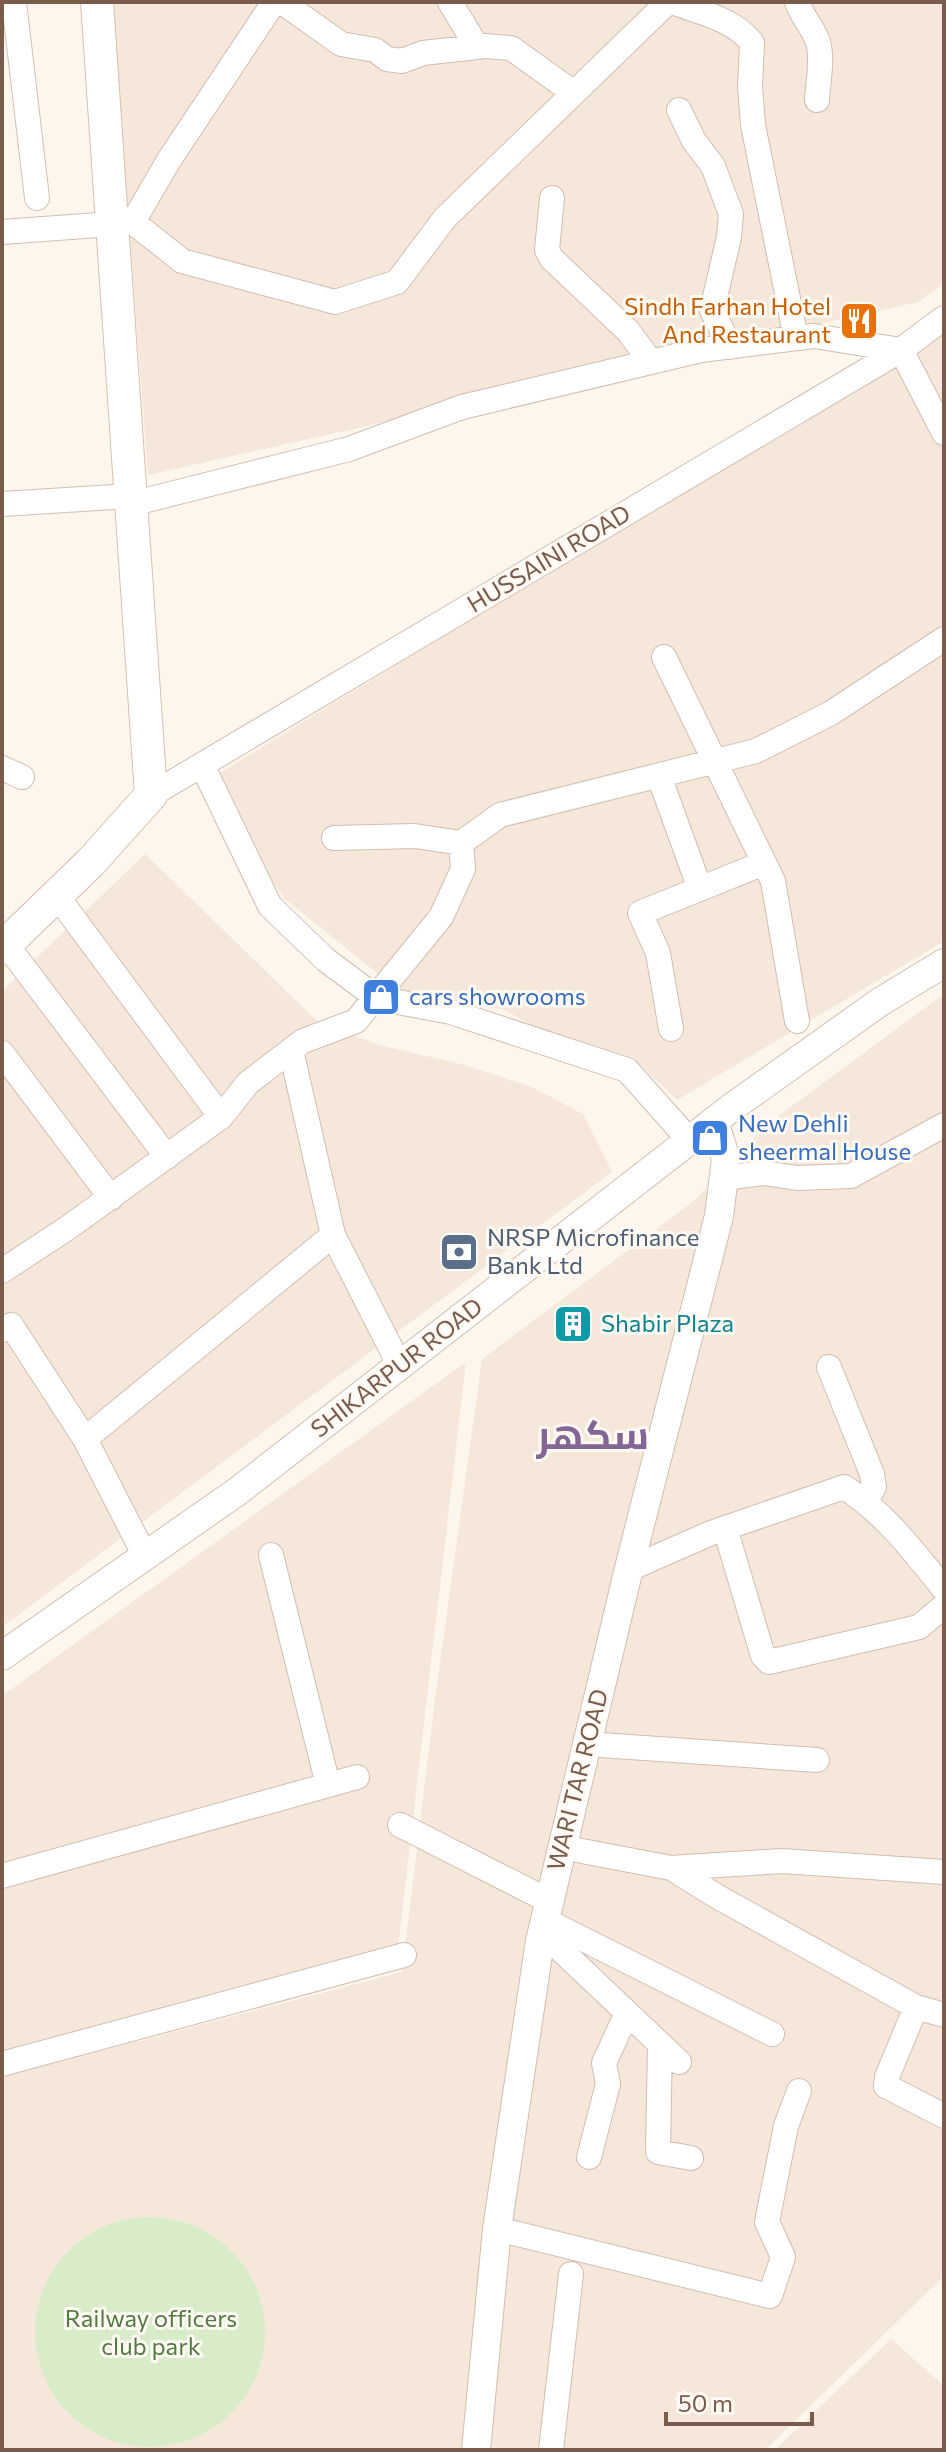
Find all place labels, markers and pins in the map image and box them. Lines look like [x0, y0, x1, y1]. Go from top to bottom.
place label: Sindh Farhan Hotel And Restaurant [624, 291, 831, 348]
restaurant icon: Sindh Farhan Hotel And Restaurant [838, 300, 880, 342]
shop icon: cars showrooms [360, 976, 402, 1018]
place label: cars showrooms [409, 981, 586, 1010]
place label: New Dehli sheermal House [738, 1108, 911, 1165]
shop icon: New Dehli sheermal House [689, 1117, 731, 1159]
place label: NRSP Microfinance Bank Ltd [487, 1222, 700, 1279]
bank icon: NRSP Microfinance Bank Ltd [438, 1231, 480, 1273]
building icon: Shabir Plaza [552, 1303, 594, 1345]
place label: Shabir Plaza [601, 1308, 734, 1337]

